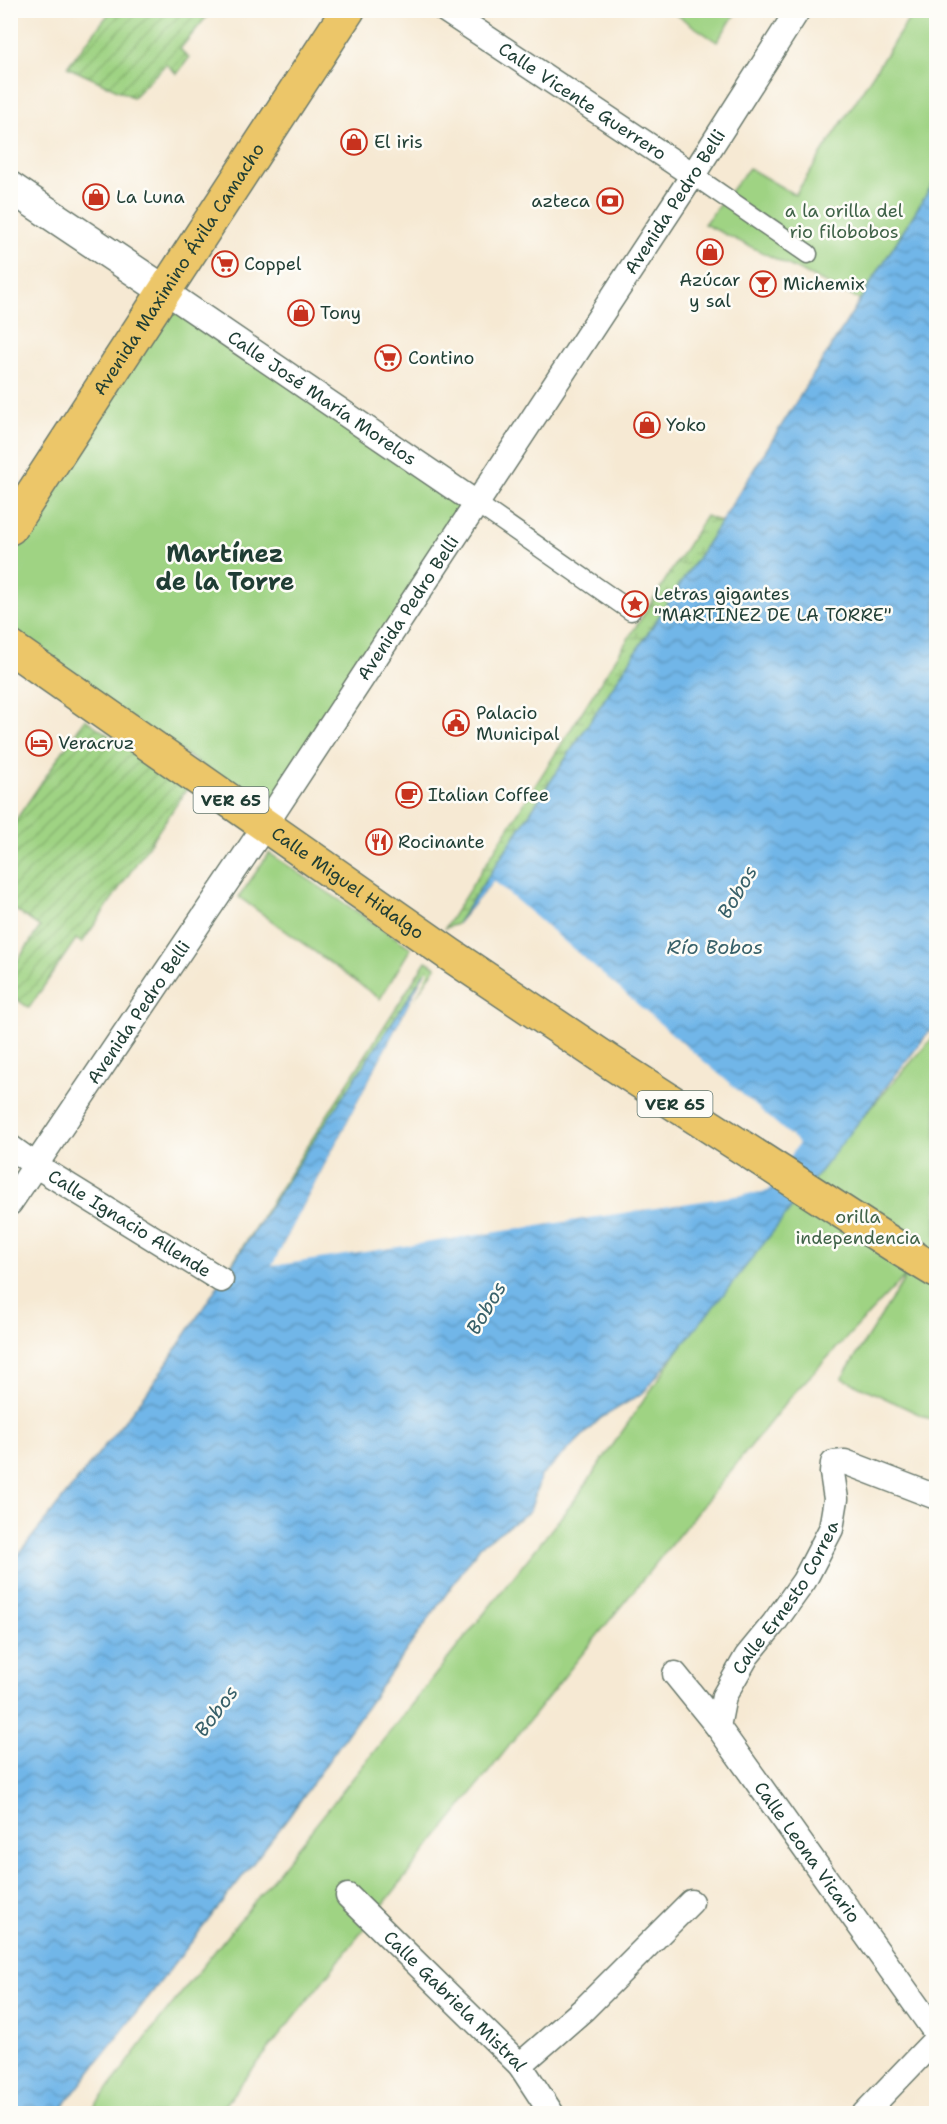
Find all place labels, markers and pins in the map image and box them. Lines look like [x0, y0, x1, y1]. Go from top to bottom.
shop icon: El iris [339, 127, 369, 157]
place label: El iris [374, 130, 423, 154]
shop icon: La Luna [81, 182, 111, 212]
place label: La Luna [116, 185, 185, 209]
bank icon: azteca [595, 186, 625, 216]
place label: azteca [531, 189, 590, 213]
shop icon: Azúcar y sal [695, 237, 725, 267]
supermarket icon: Coppel [210, 249, 240, 279]
place label: Coppel [244, 252, 302, 276]
place label: Azúcar y sal [679, 268, 741, 313]
bar icon: Michemix [748, 269, 778, 299]
place label: Michemix [783, 272, 865, 296]
shop icon: Tony [286, 298, 316, 328]
place label: Tony [320, 301, 361, 325]
supermarket icon: Contino [373, 343, 403, 373]
place label: Contino [408, 346, 474, 370]
shop icon: Yoko [632, 410, 662, 440]
place label: Yoko [666, 413, 706, 437]
place label: Letras gigantes "MARTINEZ DE LA TORRE" [654, 582, 892, 627]
place icon: Letras gigantes "MARTINEZ DE LA TORRE" [620, 589, 650, 619]
place label: Palacio Municipal [476, 701, 560, 746]
public building icon: Palacio Municipal [441, 708, 471, 738]
hotel icon: Veracruz [24, 728, 54, 758]
place label: Veracruz [58, 731, 135, 755]
cafe icon: Italian Coffee [394, 780, 424, 810]
place label: Italian Coffee [428, 783, 549, 807]
restaurant icon: Rocinante [364, 827, 394, 857]
place label: Rocinante [398, 830, 485, 854]

